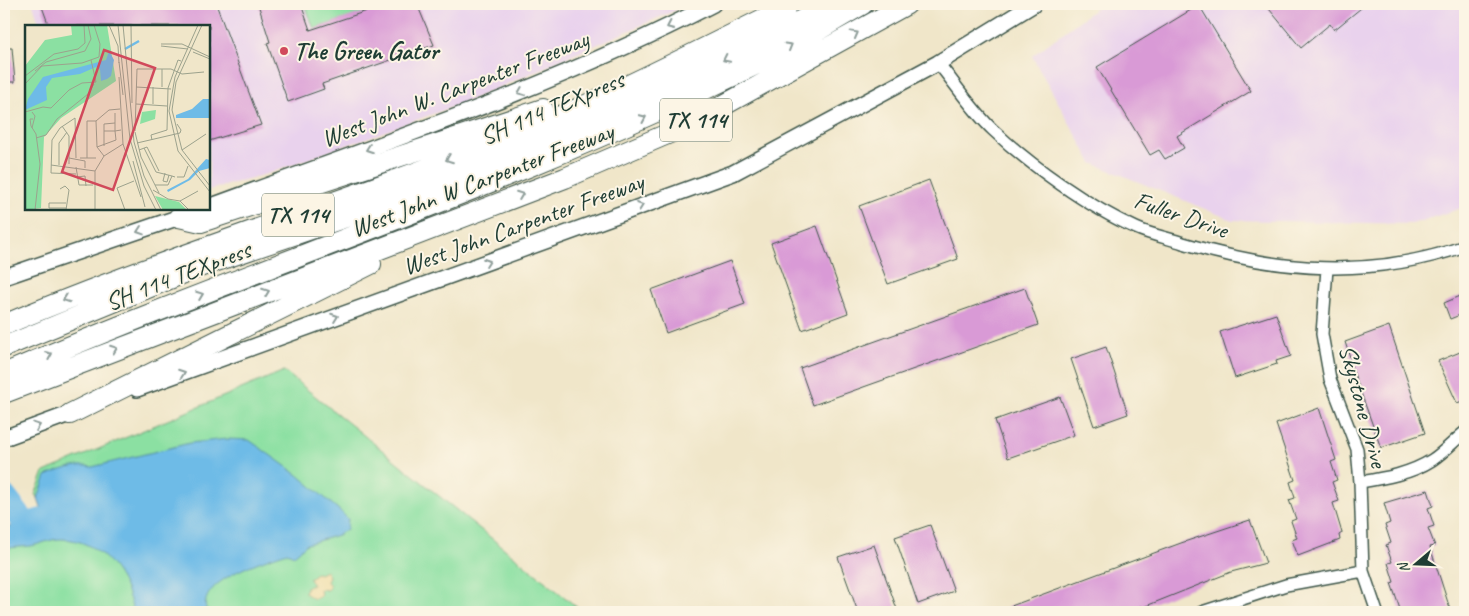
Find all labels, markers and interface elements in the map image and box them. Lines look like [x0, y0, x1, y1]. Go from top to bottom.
one-way arrow [666, 19, 675, 30]
street label: West John W. Carpenter Freeway [317, 23, 595, 155]
inset map [25, 25, 210, 210]
one-way arrow [849, 30, 858, 40]
place label: The Green Gator [294, 35, 441, 67]
one-way arrow [783, 43, 792, 53]
marker: The Green Gator [278, 45, 290, 57]
one-way arrow [723, 53, 732, 63]
street label: SH 114 TEXpress [475, 62, 631, 153]
one-way arrow [517, 85, 526, 96]
road number: TX 114 [660, 98, 732, 142]
street label: West John W Carpenter Freeway [346, 114, 620, 245]
one-way arrow [638, 114, 647, 125]
one-way arrow [366, 143, 374, 153]
one-way arrow [445, 153, 454, 164]
street label: West John Carpenter Freeway [398, 165, 650, 282]
street label: Fuller Drive [1130, 184, 1234, 247]
one-way arrow [515, 191, 524, 201]
road number: TX 114 [262, 194, 334, 236]
one-way arrow [635, 202, 644, 212]
one-way arrow [136, 225, 145, 235]
street label: SH 114 TEXpress [101, 233, 257, 318]
one-way arrow [483, 258, 491, 268]
one-way arrow [261, 288, 270, 298]
one-way arrow [195, 291, 203, 301]
one-way arrow [62, 293, 71, 303]
one-way arrow [330, 313, 338, 323]
street label: Skystone Drive [1331, 341, 1395, 473]
one-way arrow [109, 345, 118, 356]
one-way arrow [44, 351, 52, 361]
one-way arrow [177, 369, 186, 379]
one-way arrow [33, 422, 41, 432]
north arrow [1392, 538, 1442, 588]
text: N [1394, 559, 1414, 575]

